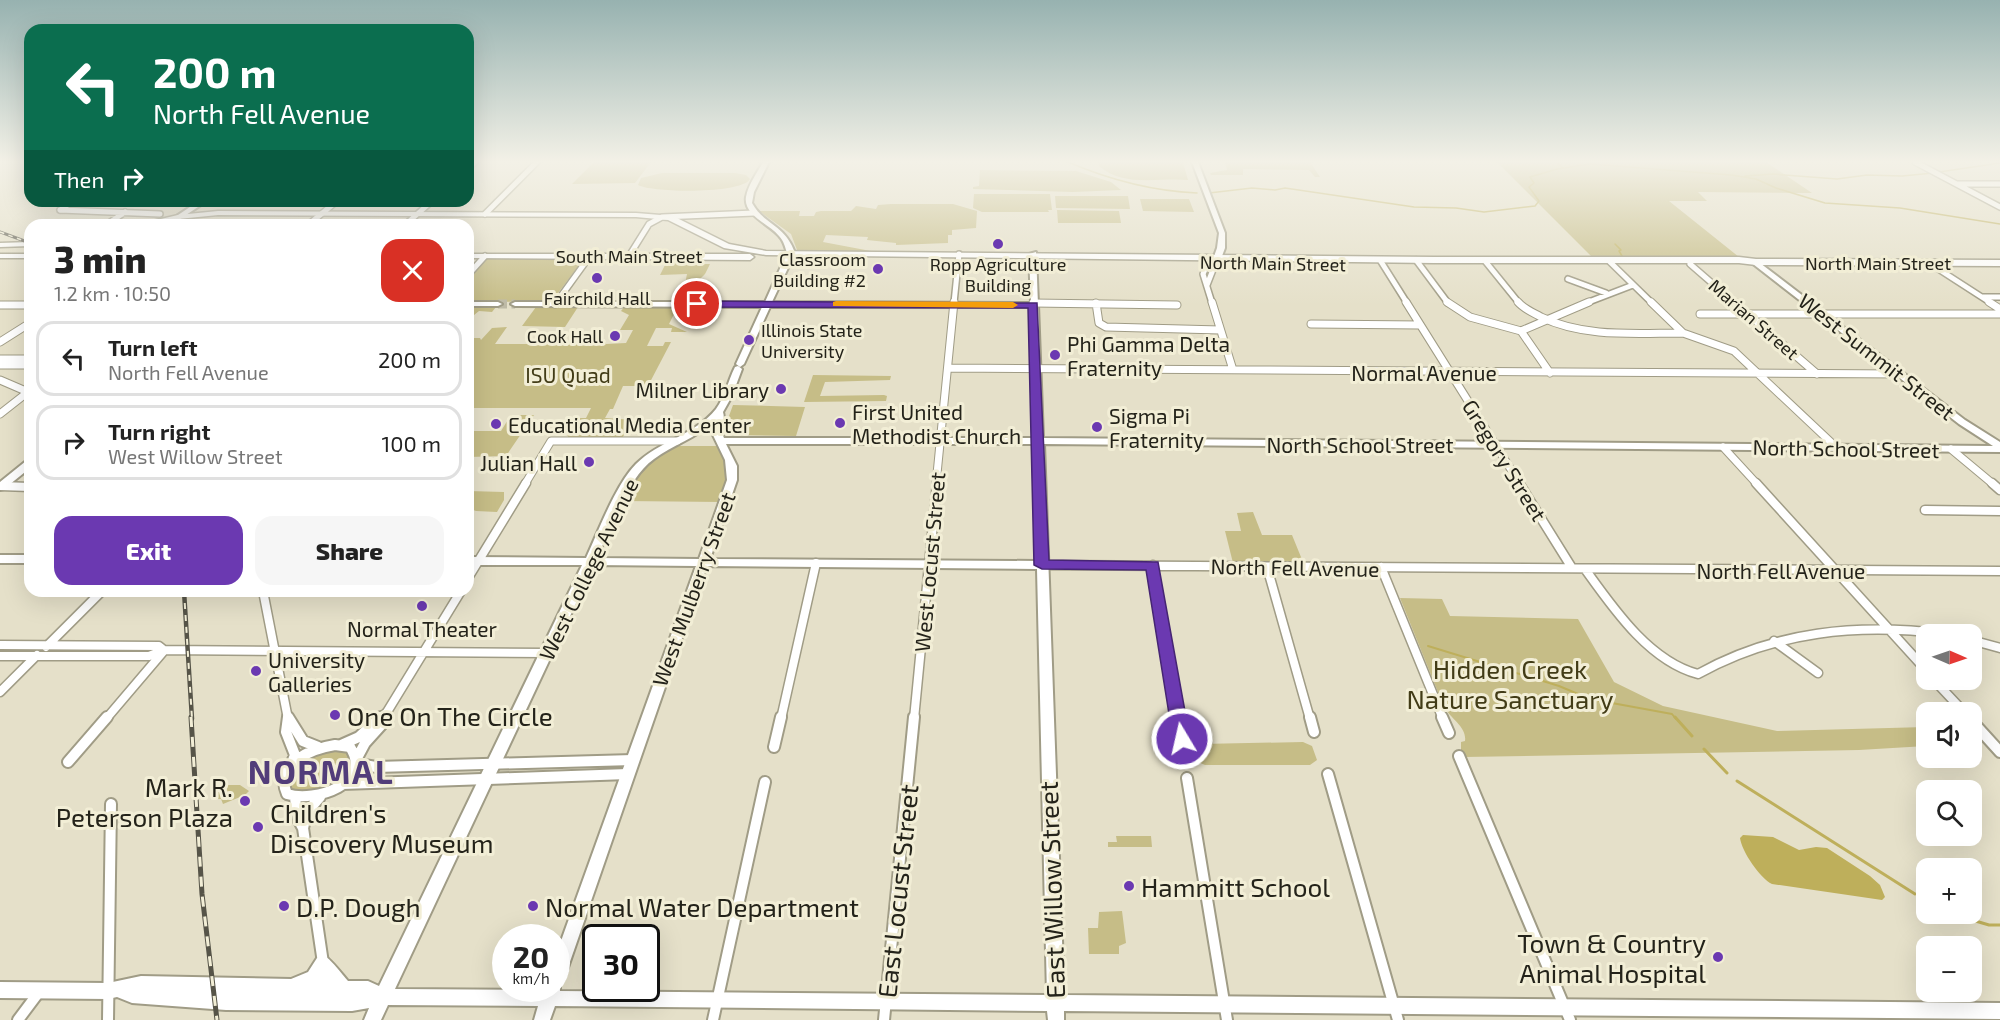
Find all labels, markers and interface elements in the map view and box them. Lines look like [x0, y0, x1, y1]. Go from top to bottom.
text: 200 m [153, 46, 276, 96]
icon: left [54, 48, 132, 126]
text: North Fell Avenue [153, 97, 370, 129]
icon: right [116, 162, 149, 195]
text: Then [54, 166, 104, 192]
text: 3 min [54, 237, 147, 280]
marker: Ropp Agriculture Building [991, 237, 1005, 251]
button: close [381, 239, 444, 302]
street label: South Main Street [556, 245, 702, 267]
place label: Classroom Building #2 [773, 248, 866, 291]
street label: North Main Street [1200, 251, 1346, 275]
street label: North Main Street [1805, 252, 1951, 274]
place label: Ropp Agriculture Building [930, 253, 1066, 296]
marker: Classroom Building #2 [871, 262, 885, 276]
marker: Fairchild Hall [590, 271, 604, 285]
street label: Marian Street [1705, 274, 1803, 364]
pin [671, 278, 722, 329]
text: 1.2 km · 10:50 [54, 281, 171, 305]
place label: Fairchild Hall [544, 287, 651, 309]
icon: arrive [680, 287, 713, 320]
street label: West Summit Street [1794, 287, 1960, 425]
place label: Illinois State University [761, 319, 862, 362]
place label: Cook Hall [527, 325, 604, 347]
marker: Cook Hall [608, 329, 622, 343]
place label: Phi Gamma Delta Fraternity [1067, 331, 1230, 380]
marker: Illinois State University [742, 333, 756, 347]
text: Turn left [108, 334, 197, 360]
icon: left [57, 342, 90, 375]
text: 200 m [378, 346, 441, 372]
marker: Phi Gamma Delta Fraternity [1048, 348, 1062, 362]
text: North Fell Avenue [108, 360, 269, 384]
street label: Normal Avenue [1351, 360, 1497, 385]
park label: ISU Quad [525, 362, 611, 388]
place label: Milner Library [636, 377, 769, 402]
marker: Milner Library [774, 382, 788, 396]
street label: Gregory Street [1458, 395, 1552, 525]
place label: First United Methodist Church [852, 399, 1021, 448]
place label: Sigma Pi Fraternity [1109, 403, 1204, 452]
place label: Educational Media Center [508, 412, 752, 437]
marker: First United Methodist Church [833, 416, 847, 430]
marker: Educational Media Center [489, 417, 503, 431]
text: Turn right [108, 418, 210, 444]
marker: Sigma Pi Fraternity [1090, 420, 1104, 434]
icon: right [57, 426, 90, 459]
text: 100 m [382, 430, 441, 456]
street label: North School Street [1267, 432, 1453, 457]
street label: North School Street [1752, 434, 1940, 462]
text: West Willow Street [108, 444, 283, 468]
place label: Julian Hall [480, 450, 578, 475]
marker: Julian Hall [582, 455, 596, 469]
street label: West Locust Street [909, 471, 949, 653]
street label: West College Avenue [533, 474, 643, 664]
street label: West Mulberry Street [646, 489, 740, 689]
button: Exit [54, 516, 243, 585]
button: Share [255, 516, 444, 585]
street label: North Fell Avenue [1210, 553, 1380, 581]
street label: North Fell Avenue [1697, 558, 1865, 583]
marker: Normal Theater [415, 599, 429, 613]
place label: Normal Theater [347, 616, 498, 641]
north arrow [1916, 624, 1982, 690]
map controls [1916, 624, 1982, 1002]
place label: University Galleries [268, 647, 365, 696]
park label: Hidden Creek Nature Sanctuary [1406, 653, 1614, 714]
marker: University Galleries [249, 664, 263, 678]
place label: One On The Circle [347, 700, 553, 731]
button: sound [1916, 702, 1982, 768]
position arrow [1150, 707, 1214, 771]
marker: One On The Circle [328, 708, 342, 722]
district label: NORMAL [248, 751, 394, 791]
place label: Mark R. Peterson Plaza [56, 771, 233, 832]
button: search [1916, 780, 1982, 846]
street label: East Willow Street [1032, 781, 1070, 999]
street label: East Locust Street [870, 783, 924, 999]
marker: Mark R. Peterson Plaza [238, 794, 252, 808]
place label: Children's Discovery Museum [270, 797, 493, 858]
marker: Children's Discovery Museum [251, 820, 265, 834]
button: + [1916, 858, 1982, 924]
place label: Hammitt School [1141, 871, 1330, 902]
marker: Hammitt School [1122, 879, 1136, 893]
place label: D.P. Dough [296, 891, 421, 922]
place label: Normal Water Department [545, 891, 859, 922]
marker: D.P. Dough [277, 899, 291, 913]
marker: Normal Water Department [526, 899, 540, 913]
speed limit sign: 30 [582, 924, 660, 1002]
place label: Town & Country Animal Hospital [1517, 927, 1706, 988]
button: − [1916, 936, 1982, 1002]
text: 20 [513, 938, 549, 974]
marker: Town & Country Animal Hospital [1711, 950, 1725, 964]
text: km/h [512, 969, 550, 987]

